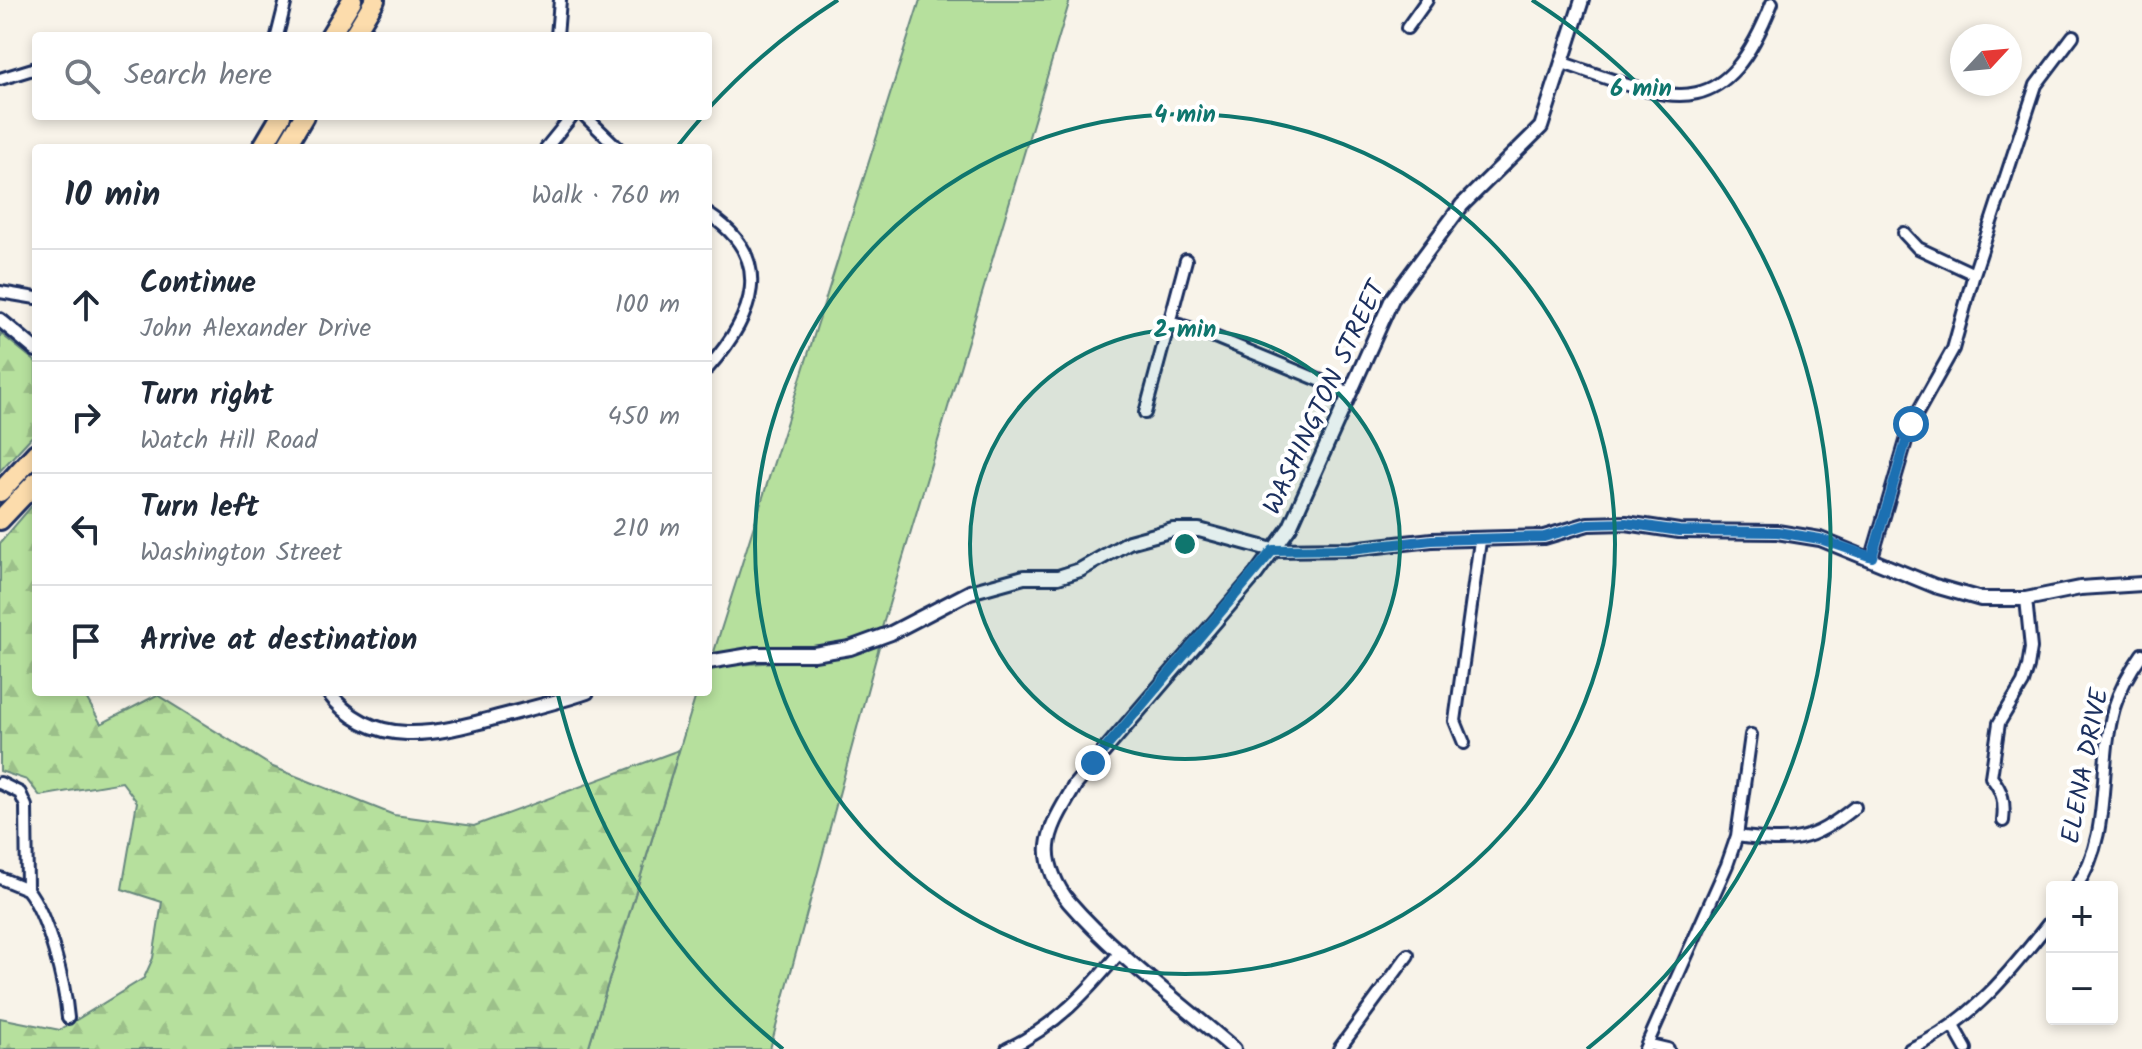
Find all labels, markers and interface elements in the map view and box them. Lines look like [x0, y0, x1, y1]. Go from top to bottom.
north arrow [1950, 24, 2022, 96]
search box [32, 32, 712, 120]
text: Search here [124, 52, 272, 100]
icon: search [60, 54, 104, 98]
text: 6 min [1610, 70, 1672, 109]
text: 4 min [1154, 96, 1216, 135]
text: 10 min [64, 169, 160, 223]
text: Walk · 760 m [531, 175, 680, 217]
text: Continue [140, 260, 256, 308]
street label: WASHINGTON STREET [1252, 272, 1399, 522]
icon: ahead [64, 283, 108, 327]
text: 100 m [615, 284, 680, 326]
text: John Alexander Drive [140, 308, 371, 350]
text: 2 min [1154, 311, 1216, 350]
text: Turn right [140, 372, 273, 420]
icon: right [64, 395, 108, 439]
text: 450 m [608, 396, 680, 438]
route start [1893, 406, 1929, 442]
text: Watch Hill Road [140, 420, 317, 462]
text: Turn left [140, 484, 259, 532]
icon: left [64, 507, 108, 551]
text: 210 m [613, 508, 680, 550]
centre of rings [1171, 530, 1199, 558]
text: Washington Street [140, 532, 342, 574]
text: Arrive at destination [140, 617, 417, 665]
icon: arrive [64, 619, 108, 663]
street label: ELENA DRIVE [2050, 684, 2122, 847]
route end [1075, 745, 1111, 781]
map controls [2046, 881, 2118, 1025]
button: + [2046, 881, 2118, 953]
button: − [2046, 953, 2118, 1025]

